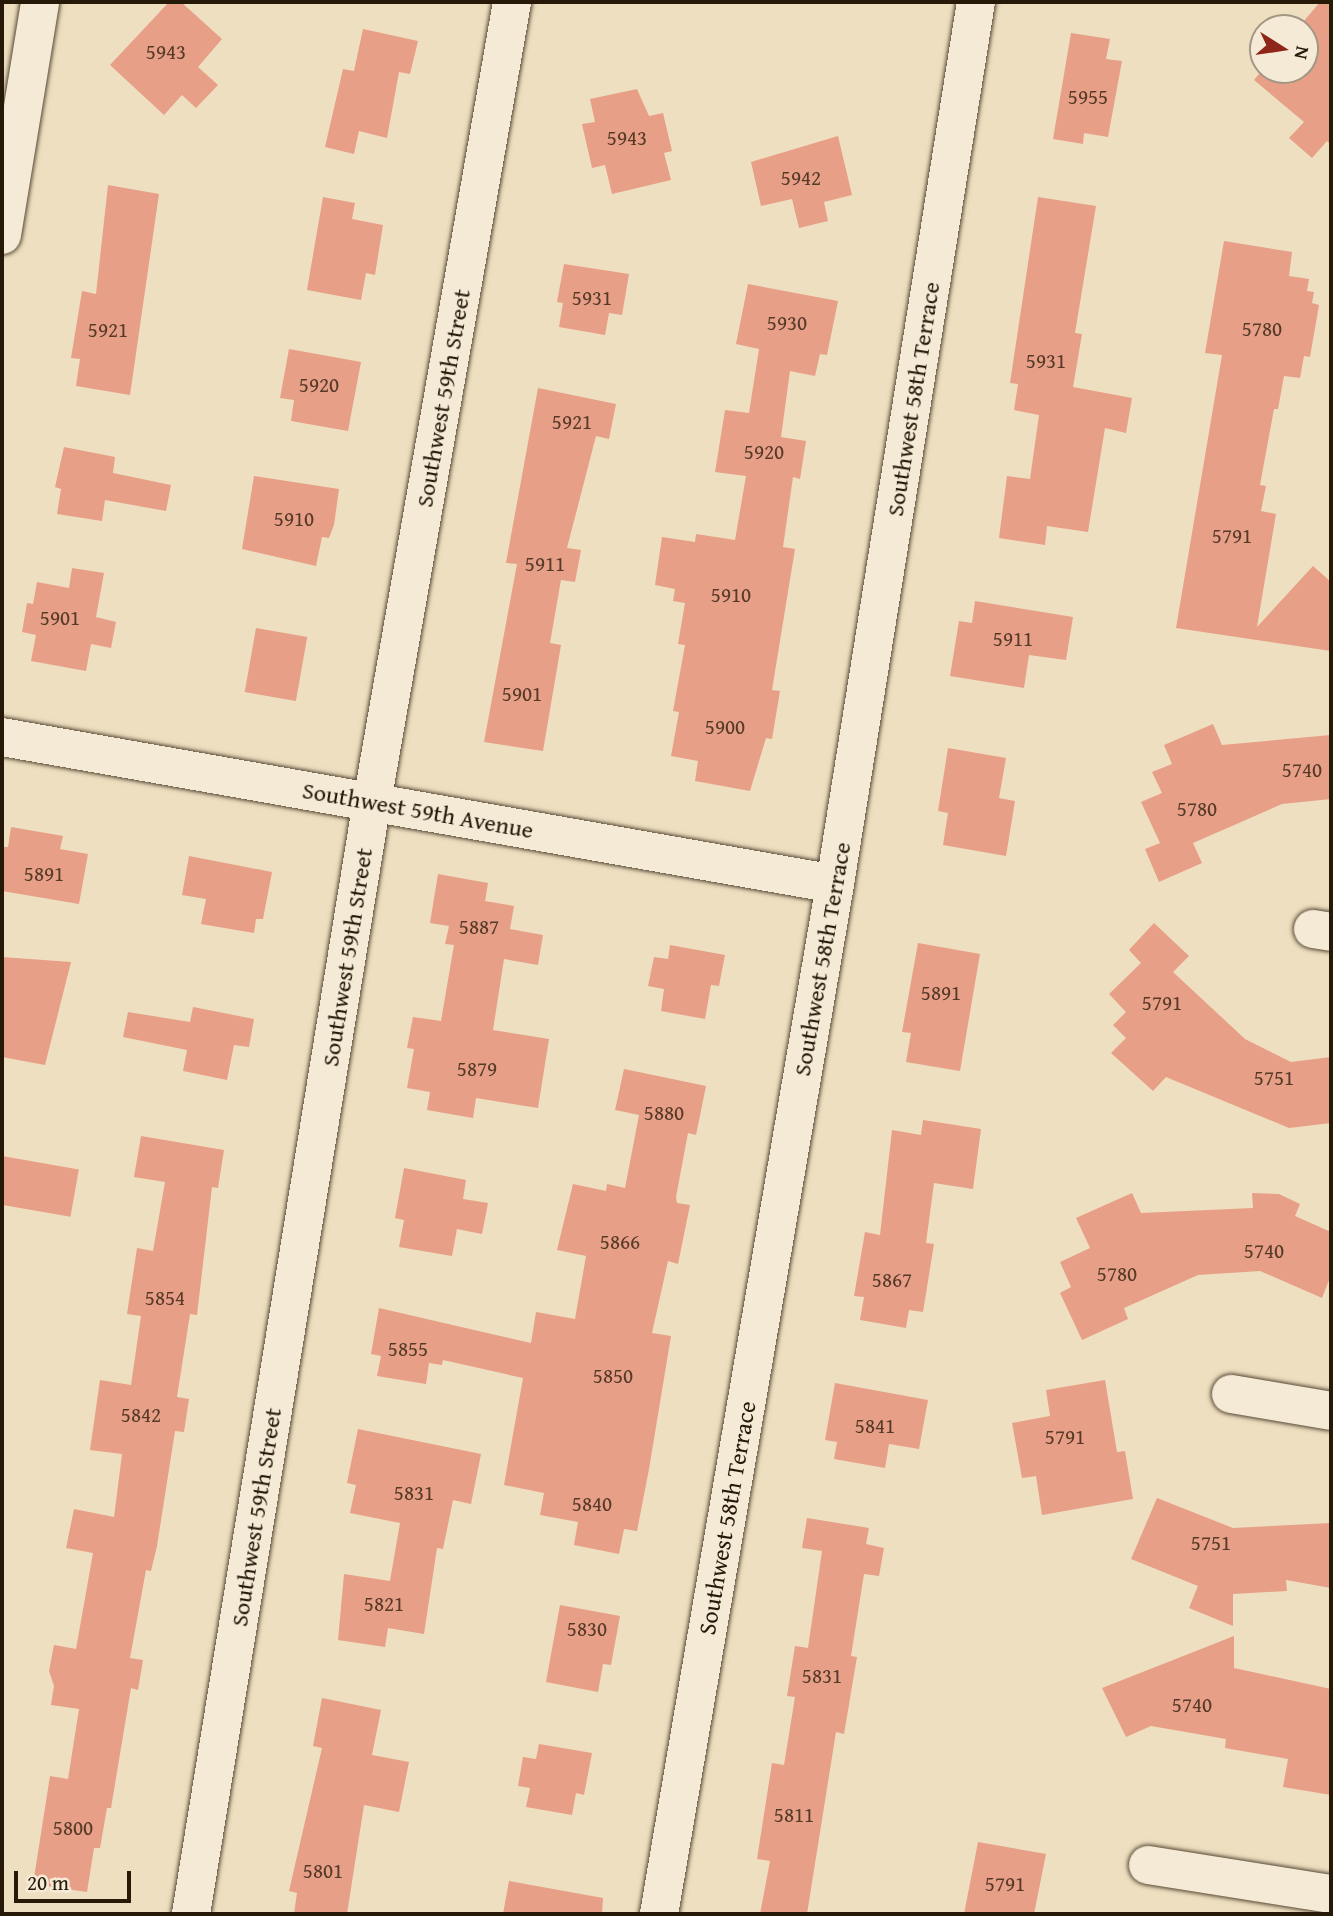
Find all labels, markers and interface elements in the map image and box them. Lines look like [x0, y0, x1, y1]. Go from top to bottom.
north arrow [1249, 14, 1319, 84]
house number: 5943 [146, 39, 186, 65]
text: N [1288, 44, 1318, 62]
house number: 5955 [1068, 84, 1108, 110]
house number: 5943 [607, 125, 647, 151]
house number: 5942 [781, 165, 821, 191]
street label: Southwest 58th Terrace [880, 280, 946, 518]
house number: 5931 [572, 285, 612, 311]
street label: Southwest 59th Street [410, 287, 476, 509]
house number: 5930 [767, 310, 807, 336]
house number: 5780 [1242, 316, 1282, 342]
house number: 5921 [88, 317, 128, 343]
house number: 5931 [1026, 348, 1066, 374]
house number: 5920 [299, 372, 339, 398]
house number: 5921 [552, 409, 592, 435]
house number: 5920 [744, 439, 784, 465]
house number: 5910 [274, 506, 314, 532]
house number: 5791 [1212, 523, 1252, 549]
house number: 5911 [525, 551, 565, 577]
house number: 5910 [711, 582, 751, 608]
house number: 5901 [40, 605, 80, 631]
house number: 5911 [993, 626, 1033, 652]
house number: 5901 [502, 681, 542, 707]
house number: 5900 [705, 714, 745, 740]
house number: 5740 [1282, 757, 1322, 783]
street label: Southwest 59th Avenue [300, 775, 536, 845]
house number: 5780 [1177, 796, 1217, 822]
street label: Southwest 58th Terrace [787, 840, 857, 1078]
street label: Southwest 59th Street [315, 846, 379, 1068]
house number: 5891 [24, 861, 64, 887]
house number: 5887 [459, 914, 499, 940]
house number: 5891 [921, 980, 961, 1006]
house number: 5791 [1142, 990, 1182, 1016]
house number: 5879 [457, 1056, 497, 1082]
house number: 5751 [1254, 1065, 1294, 1091]
house number: 5880 [644, 1100, 684, 1126]
house number: 5866 [600, 1229, 640, 1255]
house number: 5740 [1244, 1238, 1284, 1264]
house number: 5780 [1097, 1261, 1137, 1287]
house number: 5867 [872, 1267, 912, 1293]
house number: 5854 [145, 1285, 185, 1311]
house number: 5855 [388, 1336, 428, 1362]
house number: 5850 [593, 1363, 633, 1389]
street label: Southwest 58th Terrace [692, 1399, 762, 1637]
house number: 5842 [121, 1402, 161, 1428]
street label: Southwest 59th Street [224, 1406, 288, 1628]
house number: 5841 [855, 1413, 895, 1439]
house number: 5791 [1045, 1424, 1085, 1450]
house number: 5831 [394, 1480, 434, 1506]
house number: 5840 [572, 1491, 612, 1517]
house number: 5751 [1191, 1530, 1231, 1556]
house number: 5821 [364, 1591, 404, 1617]
house number: 5830 [567, 1616, 607, 1642]
house number: 5831 [802, 1663, 842, 1689]
house number: 5740 [1172, 1692, 1212, 1718]
house number: 5811 [774, 1802, 814, 1828]
house number: 5800 [53, 1815, 93, 1841]
scale bar [18, 1856, 135, 1900]
house number: 5801 [303, 1858, 343, 1884]
text: 20 m [27, 1867, 69, 1898]
house number: 5791 [985, 1871, 1025, 1897]

